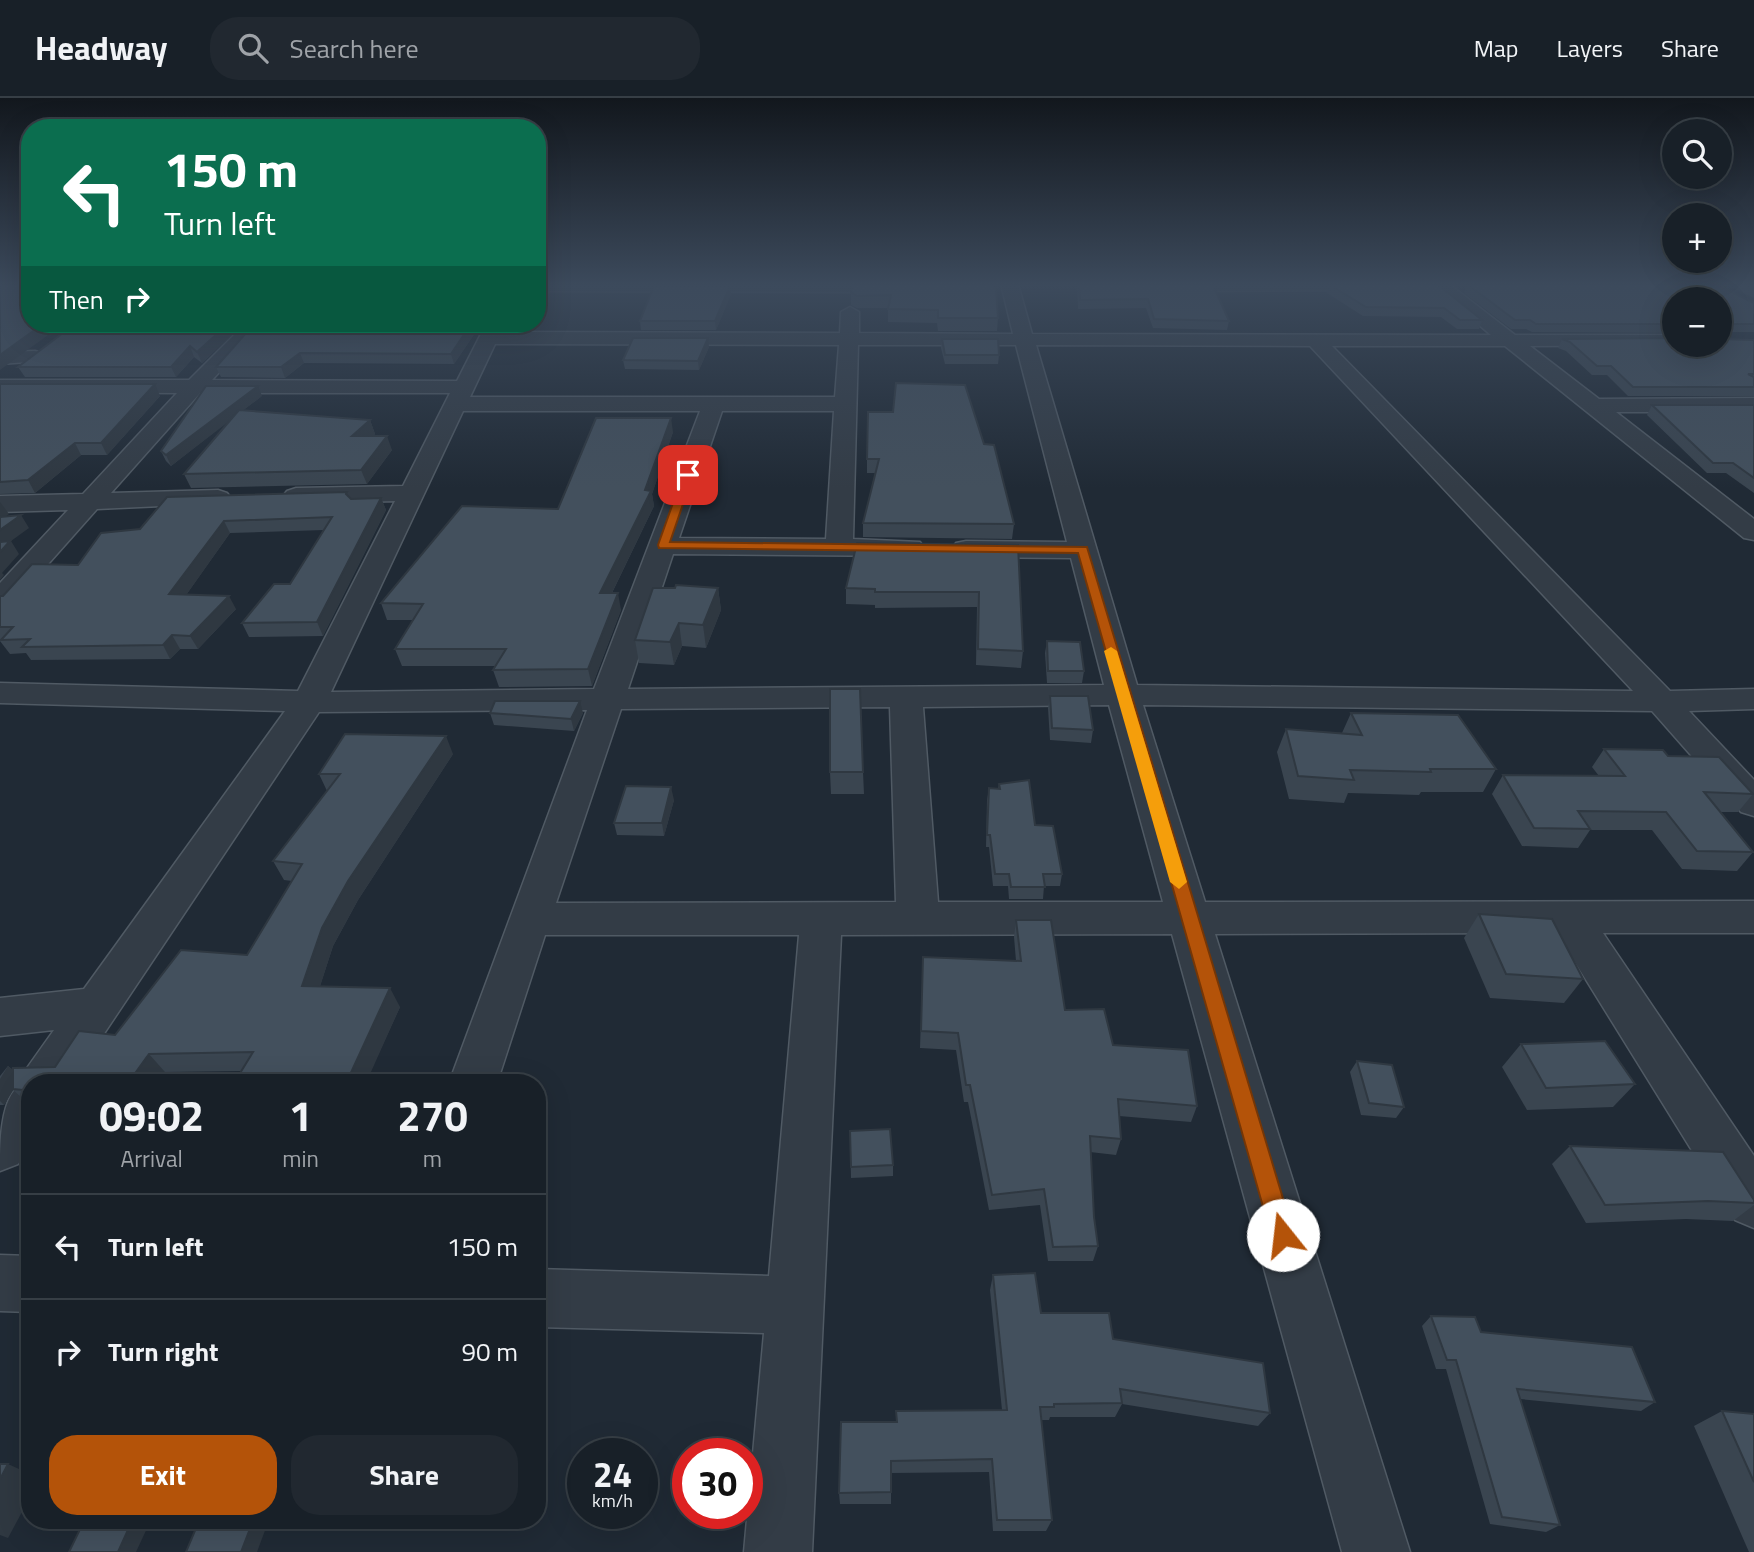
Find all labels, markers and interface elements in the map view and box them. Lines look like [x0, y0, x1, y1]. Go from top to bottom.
search box [210, 17, 700, 80]
text: Headway [35, 23, 168, 73]
icon: search [234, 29, 272, 67]
text: Search here [290, 29, 419, 68]
text: Map [1474, 30, 1519, 66]
text: Layers [1557, 30, 1623, 66]
text: Share [1661, 30, 1719, 66]
map controls [1662, 119, 1732, 357]
button: search [1662, 119, 1732, 189]
text: 150 m [164, 131, 298, 206]
icon: left [49, 147, 140, 238]
text: Turn left [164, 199, 276, 247]
button: + [1662, 203, 1732, 273]
text: Then [49, 280, 104, 319]
icon: right [118, 280, 156, 318]
button: − [1662, 287, 1732, 357]
pin [658, 445, 718, 505]
icon: arrive [669, 456, 707, 494]
text: 09:02 [99, 1083, 204, 1147]
text: 1 [289, 1083, 312, 1147]
text: 270 [397, 1083, 468, 1147]
text: Arrival [120, 1141, 183, 1176]
text: min [282, 1141, 319, 1176]
text: m [423, 1141, 442, 1176]
position arrow [1246, 1198, 1320, 1272]
text: Turn left [108, 1227, 203, 1266]
text: 150 m [447, 1227, 518, 1266]
icon: left [49, 1228, 87, 1266]
text: Turn right [108, 1332, 219, 1371]
text: 90 m [461, 1332, 518, 1371]
icon: right [49, 1333, 87, 1371]
button: Exit [49, 1435, 277, 1515]
button: Share [291, 1435, 518, 1515]
speed limit sign: 30 [672, 1438, 763, 1529]
text: 24 [593, 1447, 632, 1501]
text: km/h [592, 1487, 633, 1514]

